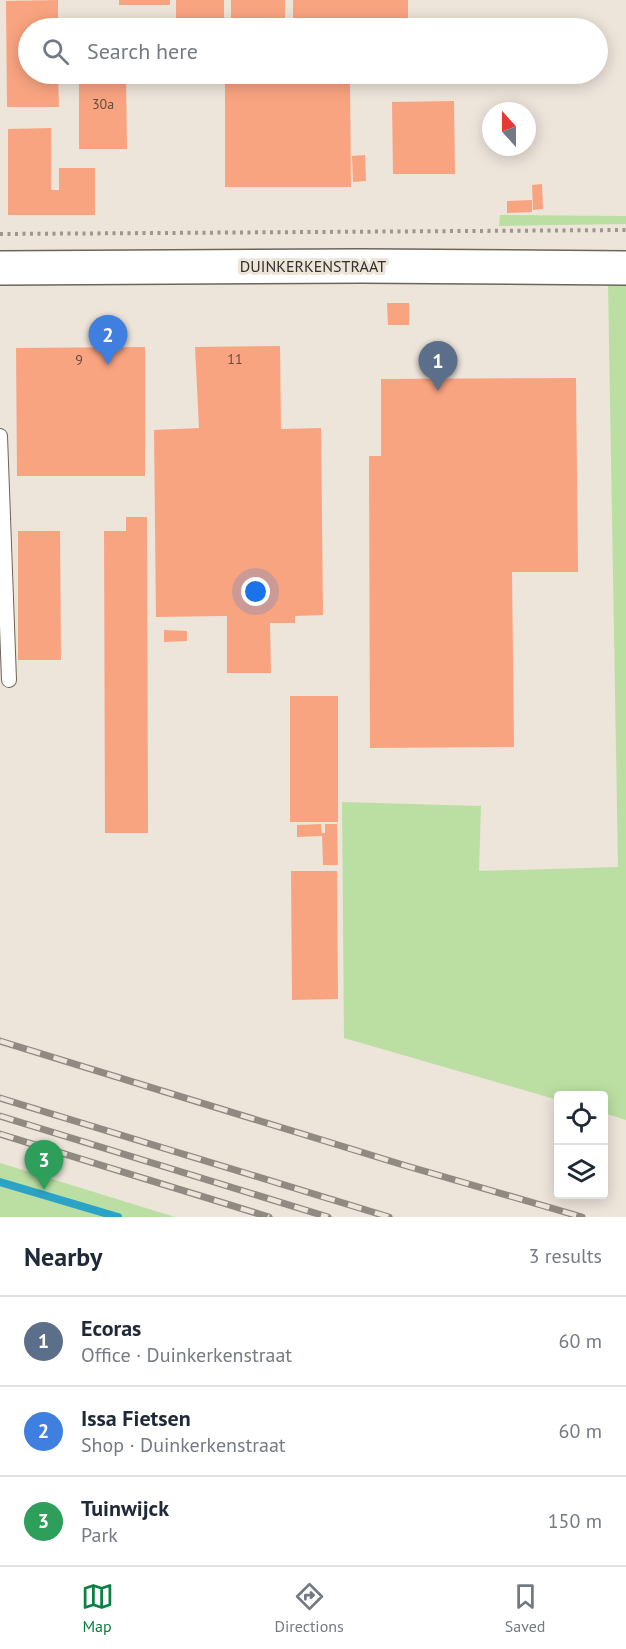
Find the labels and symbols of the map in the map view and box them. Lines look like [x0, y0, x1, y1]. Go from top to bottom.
house number: 30a [92, 95, 114, 113]
north arrow [482, 102, 536, 156]
street label: DUINKERKENSTRAAT [240, 256, 386, 276]
pin: 2 [88, 316, 128, 365]
pin: 1 [418, 342, 458, 391]
house number: 11 [227, 350, 243, 368]
house number: 9 [75, 351, 83, 369]
your location [241, 577, 270, 606]
pin: 3 [24, 1140, 63, 1190]

